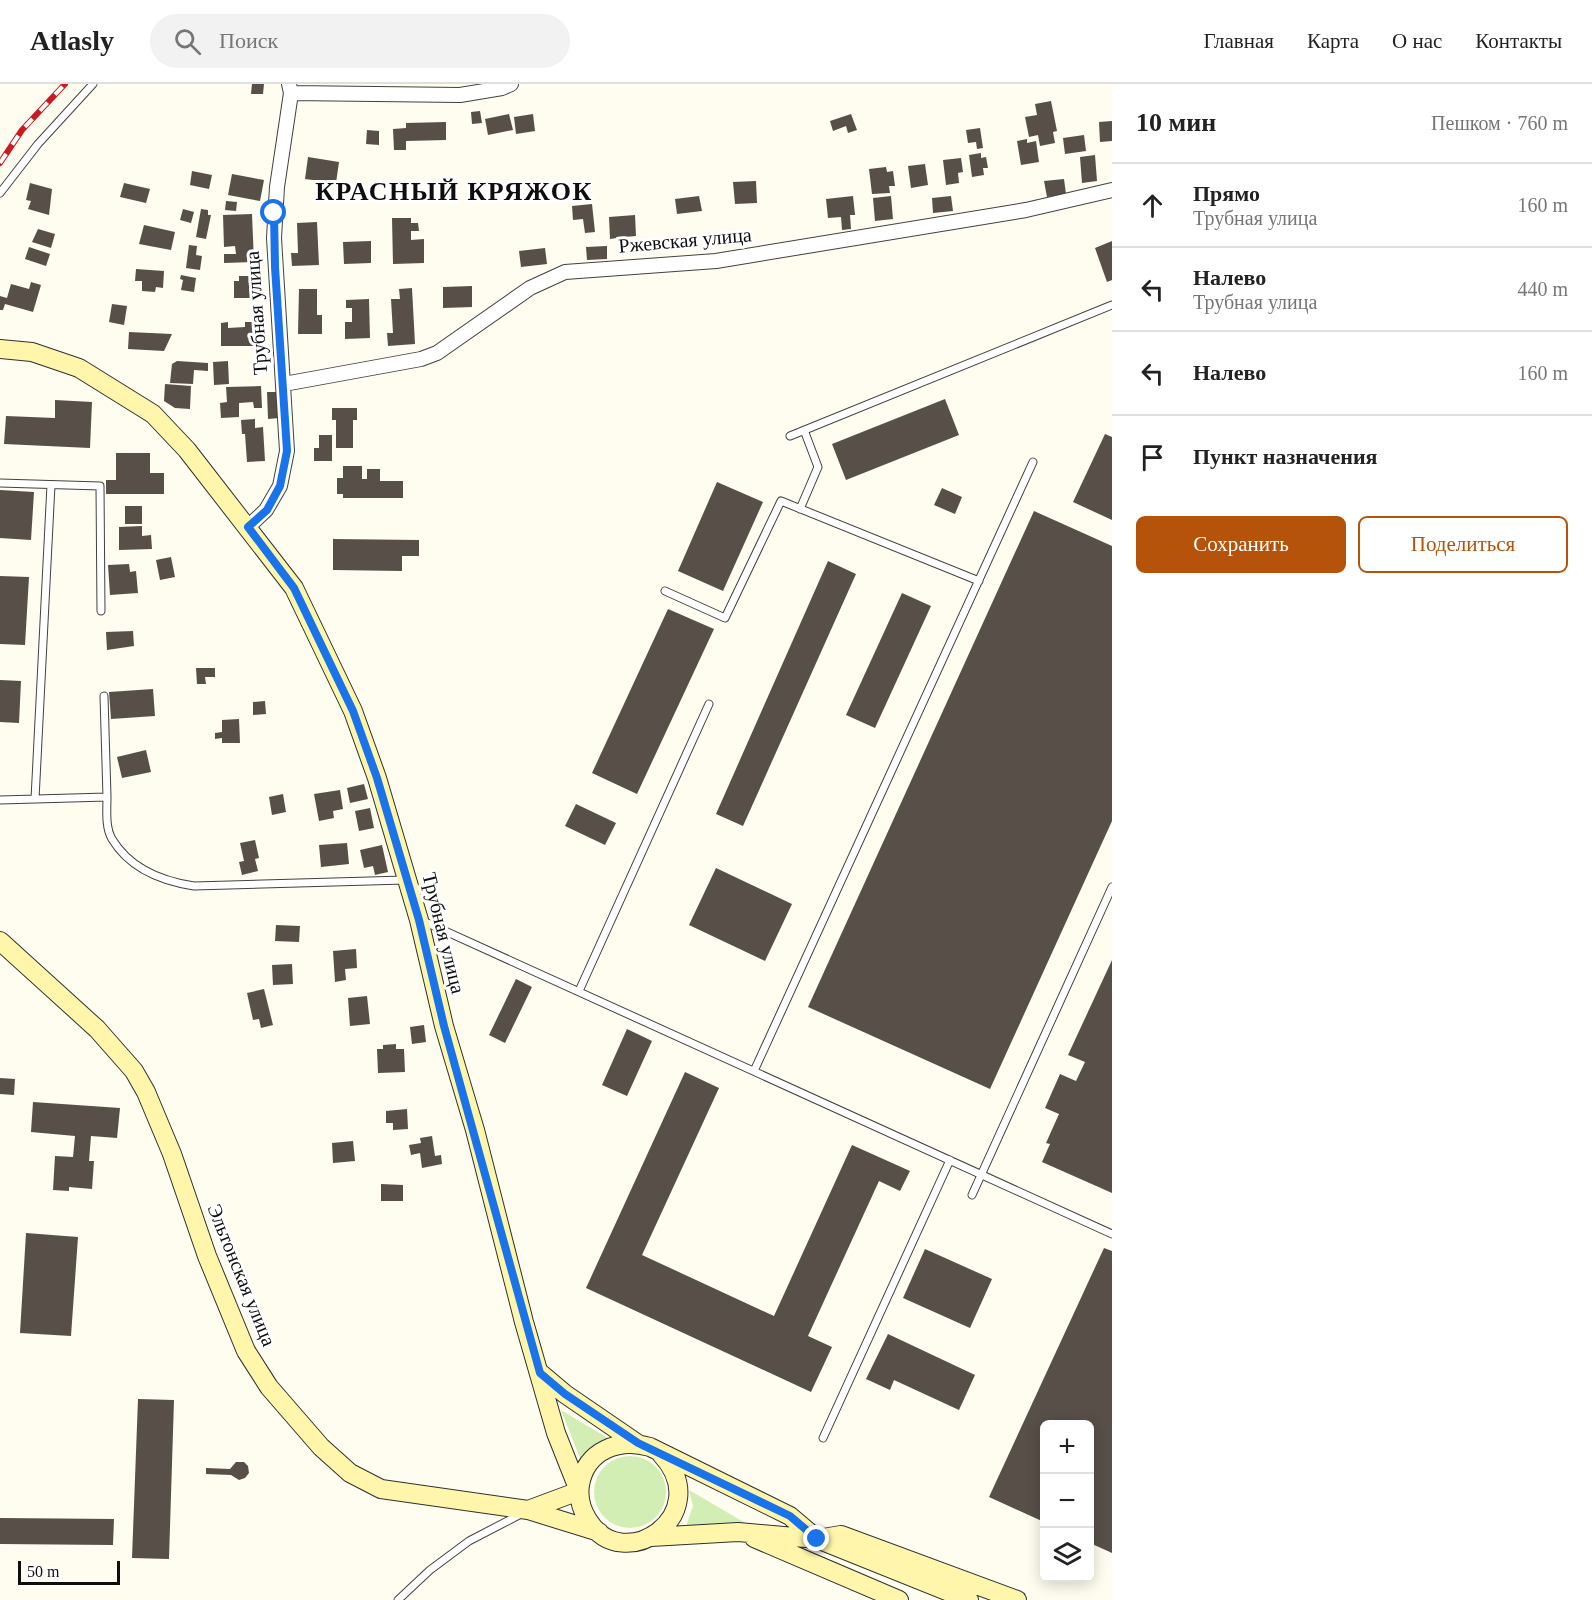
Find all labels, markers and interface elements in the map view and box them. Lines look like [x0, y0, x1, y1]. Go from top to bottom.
search box [150, 14, 570, 68]
text: Atlasly [30, 25, 114, 56]
icon: search [171, 25, 204, 58]
text: Поиск [219, 28, 278, 53]
text: Главная [1204, 29, 1274, 53]
text: Карта [1307, 29, 1359, 53]
text: О нас [1392, 29, 1442, 53]
text: Контакты [1475, 29, 1562, 53]
text: 10 мин [1136, 108, 1216, 137]
text: Пешком · 760 m [1431, 112, 1568, 134]
district label: КРАСНЫЙ КРЯЖОК [315, 177, 593, 206]
text: Прямо [1193, 181, 1260, 206]
icon: ahead [1136, 189, 1169, 222]
text: 160 m [1517, 194, 1568, 216]
route start [260, 199, 286, 225]
text: Трубная улица [1193, 207, 1317, 229]
street label: Ржевская улица [617, 223, 753, 258]
street label: Трубная улица [241, 250, 272, 376]
text: Налево [1193, 265, 1266, 290]
icon: left [1136, 273, 1169, 306]
text: 440 m [1517, 278, 1568, 300]
text: Трубная улица [1193, 291, 1317, 313]
icon: left [1136, 357, 1169, 390]
text: Налево [1193, 360, 1266, 385]
text: 160 m [1517, 362, 1568, 384]
icon: arrive [1136, 441, 1169, 474]
text: Пункт назначения [1193, 444, 1378, 469]
button: Сохранить [1136, 516, 1346, 573]
button: Поделиться [1358, 516, 1568, 573]
street label: Трубная улица [417, 870, 470, 996]
street label: Эльтонская улица [203, 1201, 281, 1350]
map controls [1040, 1420, 1094, 1582]
button: + [1040, 1420, 1094, 1474]
button: − [1040, 1474, 1094, 1528]
route end [803, 1525, 829, 1551]
button: layers [1040, 1528, 1094, 1582]
scale bar [18, 1558, 120, 1586]
text: 50 m [27, 1563, 59, 1580]

